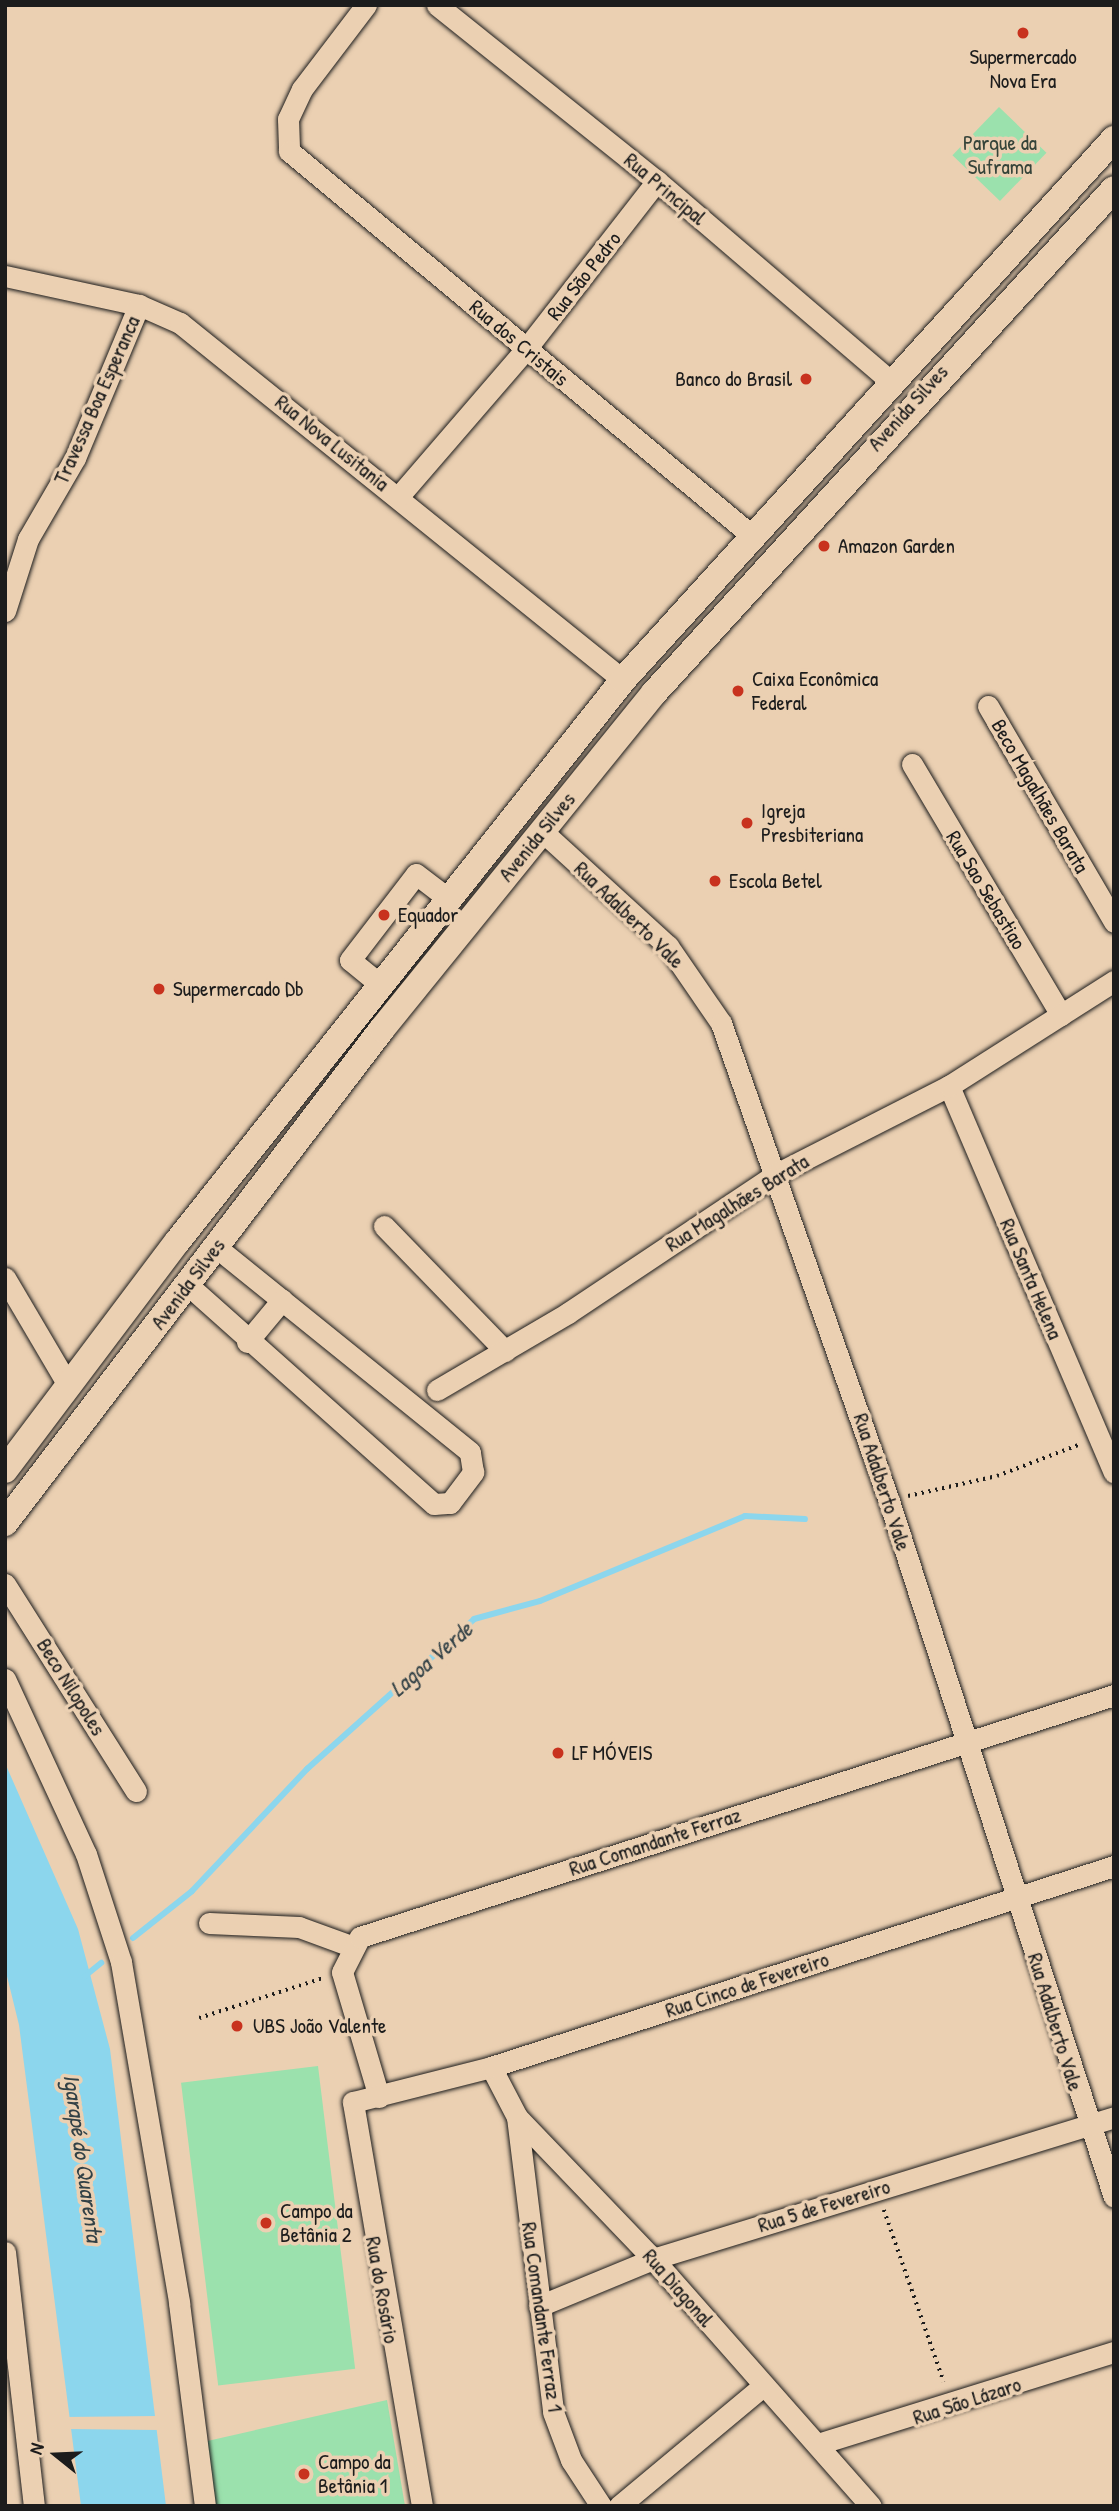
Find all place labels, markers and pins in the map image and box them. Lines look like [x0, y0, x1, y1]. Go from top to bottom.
marker: Supermercado Nova Era [1015, 25, 1031, 41]
place label: Supermercado Nova Era [969, 44, 1077, 94]
place label: Banco do Brasil [675, 366, 792, 392]
marker: Banco do Brasil [798, 371, 814, 387]
place label: Amazon Garden [838, 533, 955, 559]
marker: Amazon Garden [816, 538, 832, 554]
place label: Caixa Econômica Federal [752, 666, 878, 716]
marker: Caixa Econômica Federal [730, 683, 746, 699]
place label: Igreja Presbiteriana [761, 798, 863, 848]
marker: Igreja Presbiteriana [739, 815, 755, 831]
place label: Escola Betel [729, 868, 822, 894]
marker: Escola Betel [707, 873, 723, 889]
place label: Equador [398, 902, 458, 928]
marker: Equador [376, 907, 392, 923]
place label: Supermercado Db [173, 976, 304, 1002]
marker: Supermercado Db [151, 981, 167, 997]
place label: LF MÓVEIS [572, 1740, 652, 1766]
marker: LF MÓVEIS [550, 1745, 566, 1761]
place label: UBS João Valente [253, 2013, 386, 2039]
marker: UBS João Valente [227, 2016, 247, 2036]
place label: Campo da Betânia 2 [280, 2198, 353, 2248]
marker: Campo da Betânia 2 [258, 2215, 274, 2231]
place label: Campo da Betânia 1 [318, 2449, 391, 2499]
marker: Campo da Betânia 1 [296, 2466, 312, 2482]

